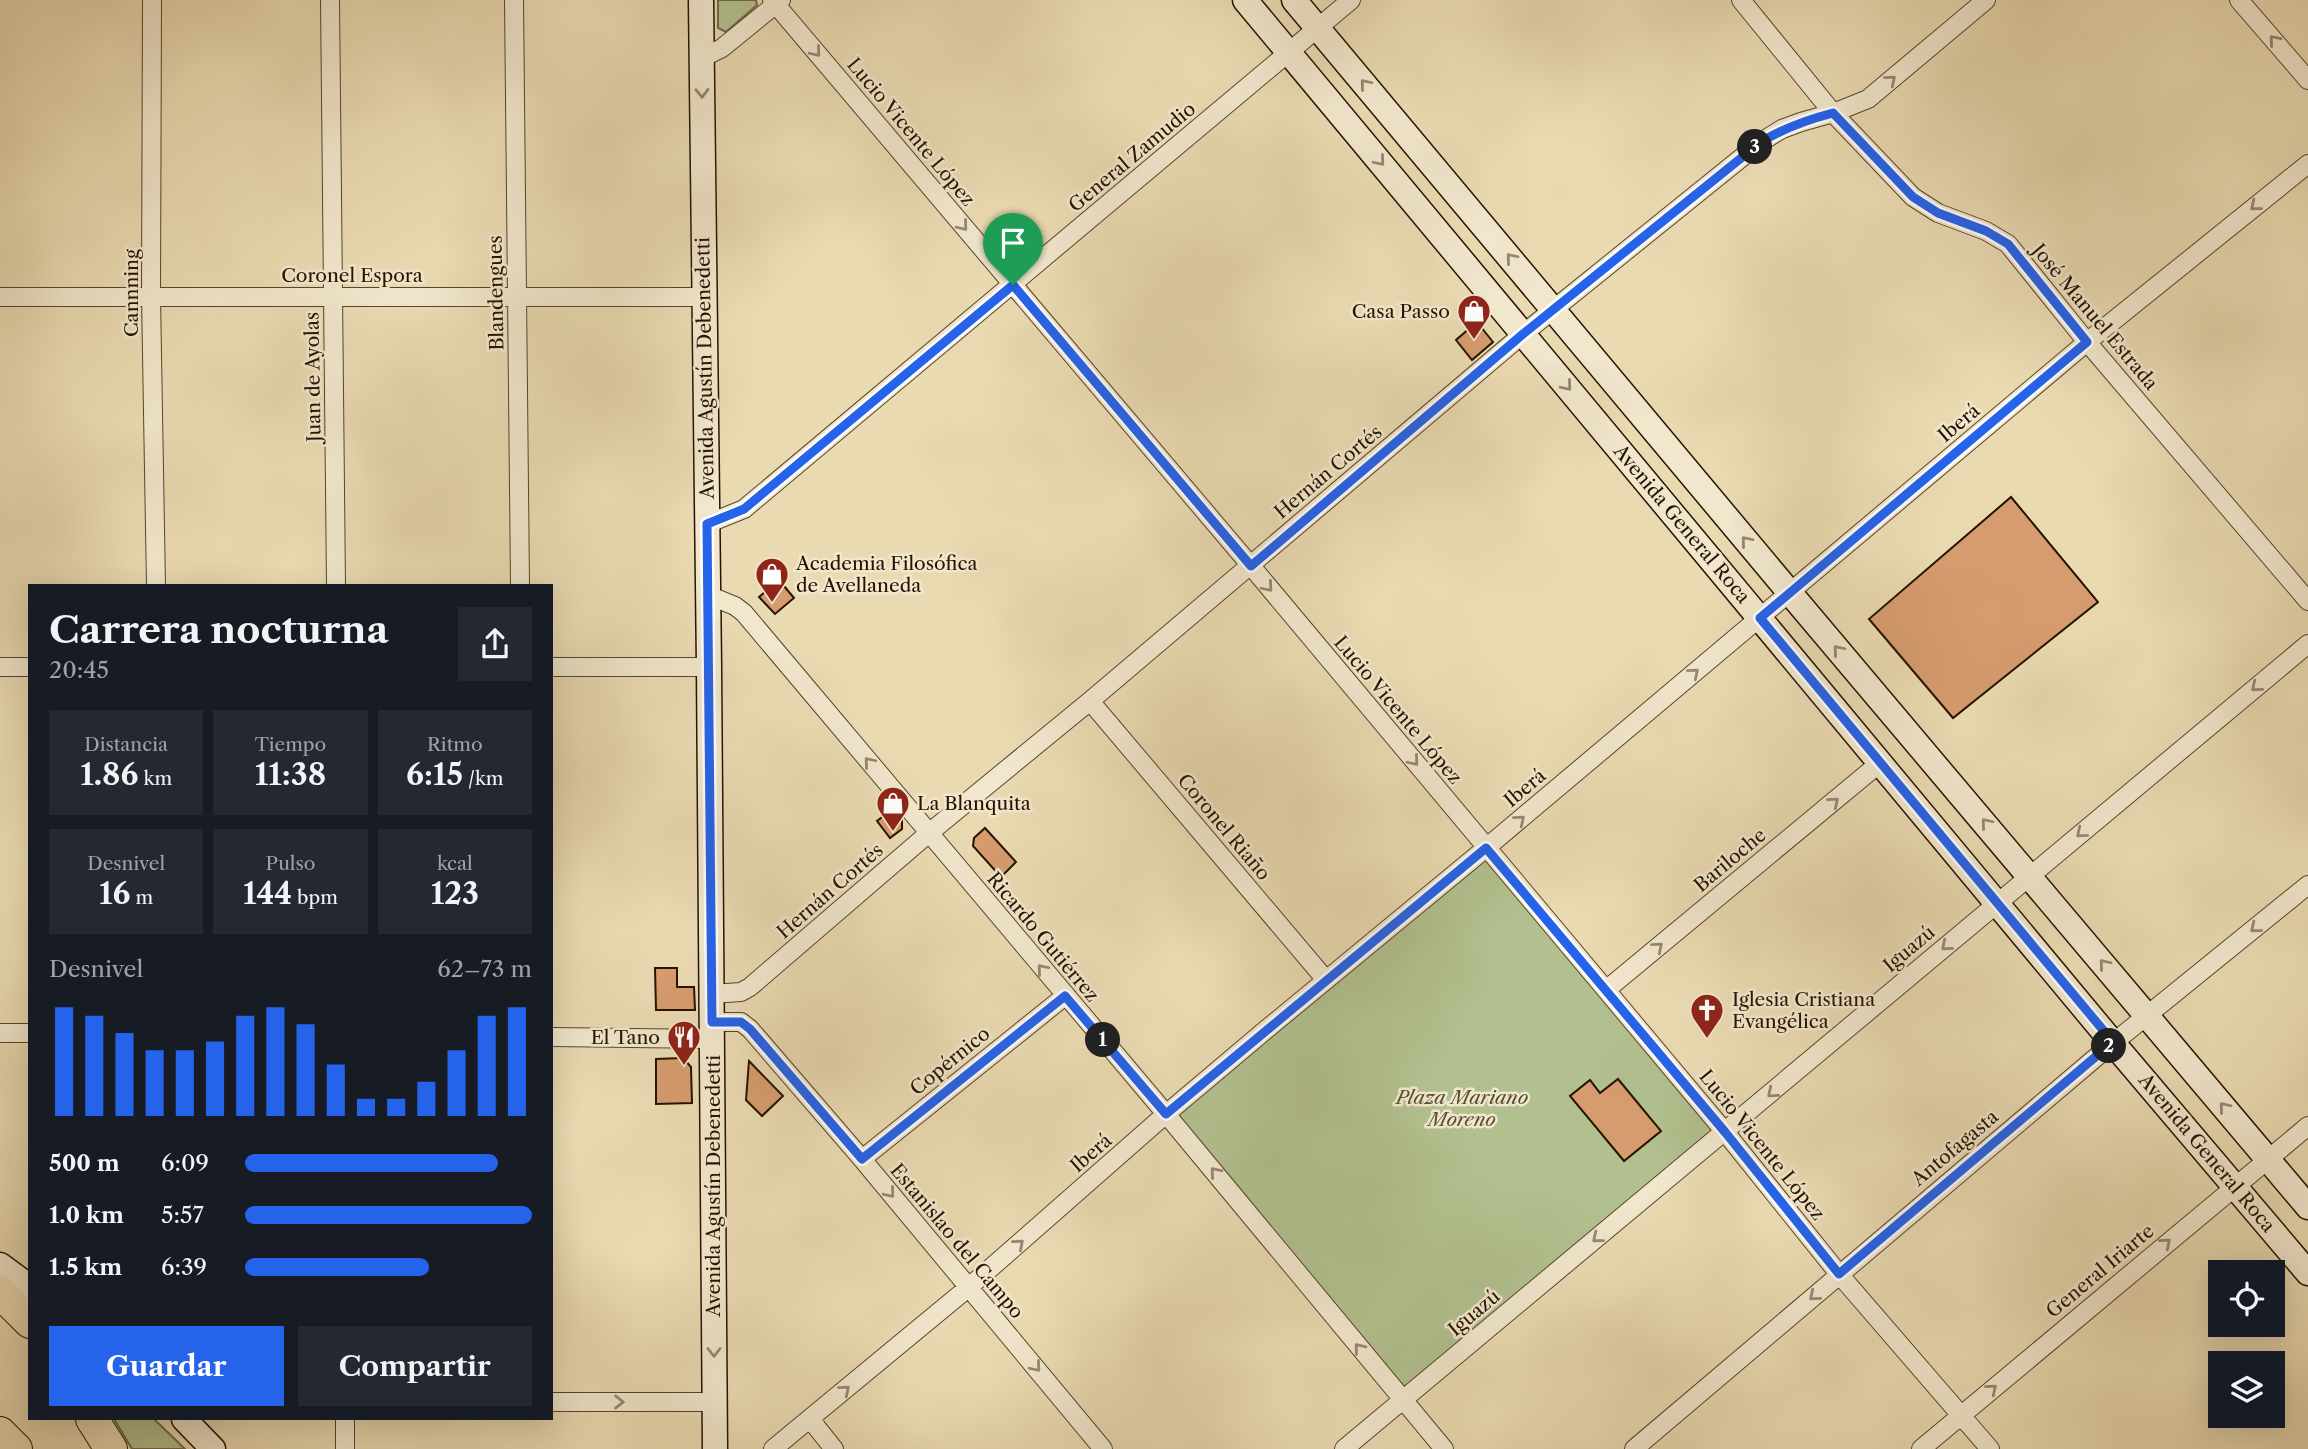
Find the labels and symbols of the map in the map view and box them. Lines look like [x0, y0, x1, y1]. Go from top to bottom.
one-way arrow [2269, 35, 2282, 48]
one-way arrow [808, 44, 820, 57]
street label: Lucio Vicente López [842, 53, 980, 211]
one-way arrow [1884, 75, 1896, 88]
one-way arrow [1360, 79, 1373, 91]
one-way arrow [694, 88, 710, 98]
street label: General Zamudio [1064, 97, 1200, 217]
pin: 3 [1738, 130, 1772, 164]
one-way arrow [1372, 153, 1384, 166]
one-way arrow [2250, 198, 2262, 211]
pin [983, 213, 1043, 285]
one-way arrow [955, 217, 967, 230]
street label: Blandengues [483, 235, 509, 351]
street label: Avenida Agustín Debenedetti [691, 237, 719, 500]
street label: José Manuel Estrada [2025, 237, 2163, 395]
street label: Cannning [120, 248, 143, 337]
one-way arrow [1507, 253, 1519, 266]
street label: Coronel Espora [281, 264, 423, 287]
shop icon: Casa Passo [1455, 292, 1493, 341]
place label: Casa Passo [1352, 300, 1450, 323]
street label: Juan de Ayolas [300, 312, 326, 445]
one-way arrow [1559, 378, 1571, 391]
street label: Iberá [1934, 399, 1984, 447]
street label: Hernán Cortés [1270, 420, 1386, 524]
street label: Avenida General Roca [1608, 439, 1755, 608]
one-way arrow [1742, 536, 1755, 548]
place label: Academia Filosófica de Avellaneda [795, 552, 978, 597]
shop icon: Academia Filosófica de Avellaneda [753, 555, 791, 604]
one-way arrow [1260, 578, 1272, 591]
street label: Lucio Vicente López [1329, 631, 1467, 789]
one-way arrow [1834, 645, 1846, 658]
one-way arrow [1686, 669, 1699, 681]
one-way arrow [2251, 679, 2263, 692]
one-way arrow [1406, 753, 1418, 766]
one-way arrow [865, 758, 877, 771]
street label: Iberá [1500, 764, 1550, 812]
street label: Coronel Riaño [1173, 769, 1275, 885]
shop icon: La Blanquita [874, 784, 912, 833]
place label: La Blanquita [917, 792, 1031, 815]
one-way arrow [1826, 797, 1838, 810]
one-way arrow [1512, 816, 1525, 828]
one-way arrow [1981, 819, 1994, 831]
street label: Bariloche [1689, 823, 1771, 897]
one-way arrow [2076, 825, 2089, 837]
street label: Hernán Cortés [772, 839, 888, 943]
street label: Ricardo Gutiérrez [982, 868, 1104, 1006]
one-way arrow [2251, 920, 2263, 933]
street label: Iguazú [1879, 921, 1940, 977]
one-way arrow [1941, 938, 1954, 950]
one-way arrow [1650, 943, 1663, 955]
one-way arrow [2100, 959, 2112, 972]
one-way arrow [1038, 964, 1051, 977]
place label: Iglesia Cristiana Evangélica [1732, 988, 1875, 1033]
church icon: Iglesia Cristiana Evangélica [1688, 991, 1726, 1040]
restaurant icon: El Tano [665, 1018, 703, 1067]
street label: Copérnico [905, 1022, 995, 1100]
pin: 1 [1086, 1023, 1120, 1058]
place label: El Tano [591, 1026, 660, 1049]
pin: 2 [2092, 1028, 2126, 1064]
street label: Avenida Agustín Debenedetti [702, 1055, 725, 1318]
street label: Lucio Vicente López [1694, 1065, 1830, 1225]
street label: Avenida General Roca [2133, 1068, 2280, 1237]
one-way arrow [1768, 1085, 1781, 1097]
park label: Plaza Mariano Moreno [1394, 1086, 1528, 1131]
one-way arrow [2220, 1102, 2232, 1115]
street label: Antofagasta [1906, 1105, 2003, 1192]
street label: Iberá [1066, 1129, 1116, 1177]
street label: Estanislao del Campo [886, 1159, 1028, 1323]
one-way arrow [1210, 1168, 1223, 1180]
one-way arrow [882, 1184, 894, 1197]
street label: General Iriarte [2041, 1219, 2159, 1323]
one-way arrow [1592, 1229, 1605, 1242]
one-way arrow [2157, 1239, 2170, 1251]
one-way arrow [1011, 1240, 1024, 1252]
street label: Iguazú [1444, 1285, 1505, 1341]
one-way arrow [1809, 1288, 1822, 1300]
one-way arrow [1355, 1343, 1368, 1355]
one-way arrow [706, 1348, 722, 1358]
one-way arrow [1027, 1360, 1040, 1372]
one-way arrow [1984, 1385, 1996, 1398]
one-way arrow [837, 1386, 850, 1398]
one-way arrow [615, 1394, 625, 1410]

